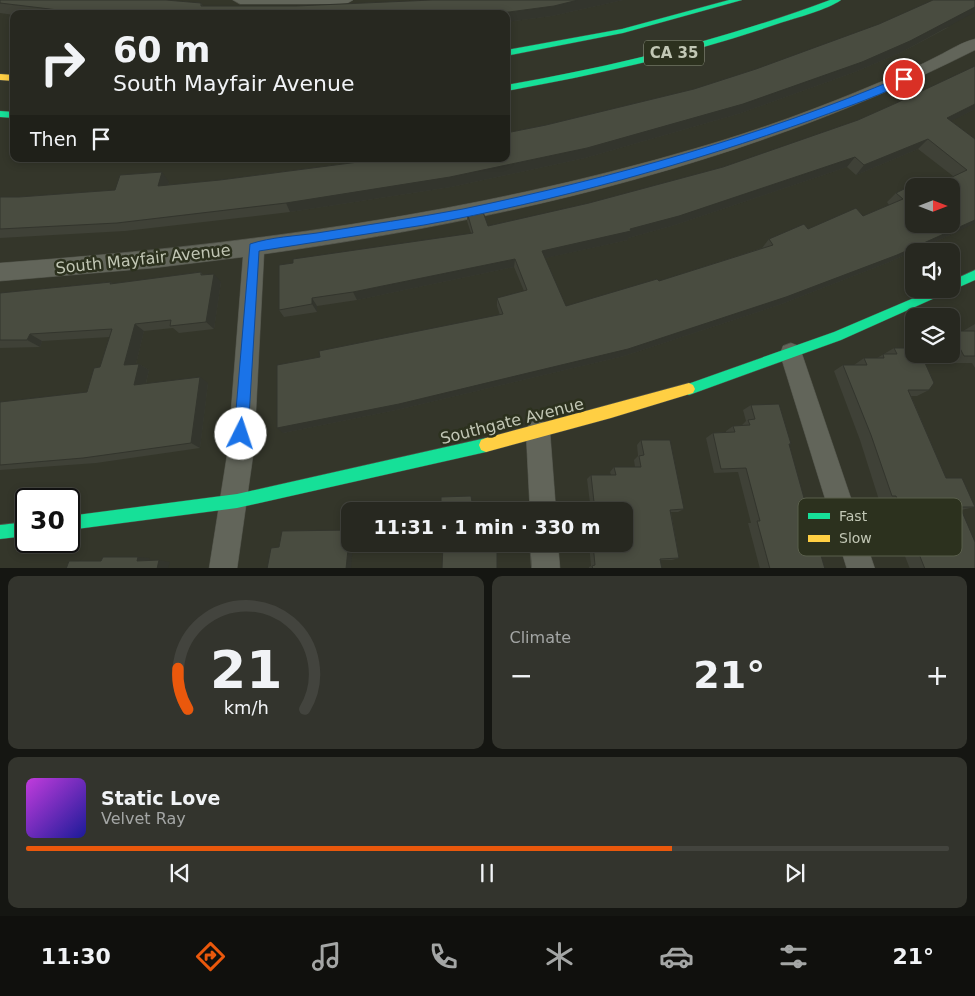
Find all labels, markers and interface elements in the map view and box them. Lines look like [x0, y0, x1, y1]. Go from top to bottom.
icon: right [30, 30, 95, 95]
text: 60 m [113, 30, 210, 70]
road number: CA 35 [644, 40, 704, 66]
pin [883, 58, 925, 100]
icon: arrive [890, 65, 918, 93]
text: South Mayfair Avenue [113, 71, 355, 96]
icon: arrive [87, 125, 115, 153]
text: Then [30, 128, 77, 150]
north arrow [905, 178, 960, 232]
map controls [905, 178, 960, 363]
street label: South Mayfair Avenue [55, 240, 231, 278]
button: sound [905, 243, 960, 298]
button: layers [905, 308, 960, 363]
street label: Southgate Avenue [438, 394, 586, 448]
position arrow [214, 407, 266, 459]
speed limit sign: 30 [15, 488, 80, 553]
legend [798, 498, 962, 556]
text: Fast [839, 508, 868, 524]
text: 11:31 · 1 min · 330 m [373, 516, 601, 538]
text: Slow [839, 530, 872, 546]
text: Climate [510, 628, 571, 647]
text: 21 [210, 640, 282, 700]
text: 21° [693, 653, 765, 697]
text: − [510, 659, 533, 692]
text: + [926, 659, 949, 692]
text: km/h [223, 697, 268, 718]
text: Static Love [101, 787, 221, 809]
text: Velvet Ray [101, 809, 186, 828]
icon: previous [166, 859, 194, 887]
icon: pause [473, 859, 501, 887]
icon: next [781, 859, 809, 887]
icon: directions [193, 939, 228, 974]
icon: music [309, 939, 344, 974]
icon: phone [426, 939, 461, 974]
icon: climate [542, 939, 577, 974]
icon: car [659, 939, 694, 974]
icon: filters [776, 939, 811, 974]
text: 11:30 [41, 944, 111, 969]
text: 21° [892, 944, 934, 969]

